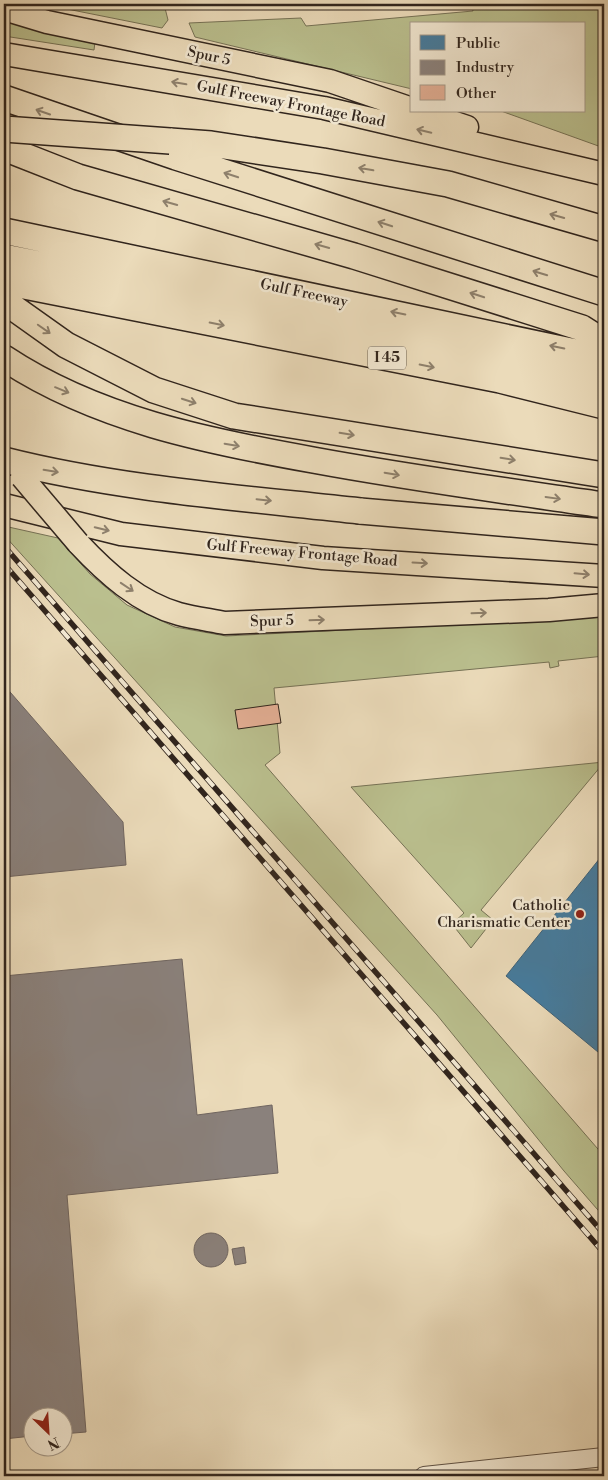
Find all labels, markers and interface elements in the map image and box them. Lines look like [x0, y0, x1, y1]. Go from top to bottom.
legend [410, 22, 586, 112]
text: Public [456, 34, 500, 53]
street label: Spur 5 [186, 42, 232, 70]
text: Industry [456, 58, 515, 77]
street label: Gulf Freeway Frontage Road [195, 76, 387, 132]
one-way arrow [171, 77, 187, 87]
text: Other [456, 84, 497, 103]
one-way arrow [36, 107, 52, 116]
one-way arrow [417, 126, 433, 135]
one-way arrow [358, 164, 374, 173]
one-way arrow [223, 169, 239, 179]
one-way arrow [162, 198, 178, 207]
one-way arrow [550, 210, 566, 220]
one-way arrow [378, 219, 394, 229]
one-way arrow [314, 241, 330, 251]
one-way arrow [533, 267, 549, 277]
street label: Gulf Freeway [259, 274, 350, 312]
one-way arrow [469, 289, 485, 299]
one-way arrow [390, 308, 406, 318]
one-way arrow [208, 320, 224, 329]
one-way arrow [37, 324, 51, 334]
one-way arrow [549, 342, 565, 351]
road number: I 45 [368, 346, 406, 369]
one-way arrow [419, 362, 435, 371]
one-way arrow [54, 386, 69, 395]
one-way arrow [180, 397, 196, 406]
one-way arrow [339, 429, 355, 439]
one-way arrow [224, 441, 240, 451]
one-way arrow [499, 455, 515, 465]
one-way arrow [43, 467, 59, 477]
one-way arrow [384, 470, 400, 480]
one-way arrow [545, 493, 561, 503]
one-way arrow [256, 496, 272, 505]
one-way arrow [94, 525, 110, 534]
street label: Gulf Freeway Frontage Road [206, 535, 399, 571]
one-way arrow [412, 559, 428, 568]
one-way arrow [574, 570, 590, 579]
one-way arrow [120, 582, 134, 593]
one-way arrow [471, 608, 487, 618]
street label: Spur 5 [250, 611, 294, 631]
one-way arrow [309, 615, 325, 624]
place label: Catholic Charismatic Center [437, 896, 571, 932]
marker: Catholic Charismatic Center [574, 908, 586, 920]
north arrow [22, 1408, 72, 1458]
text: N [44, 1432, 62, 1453]

